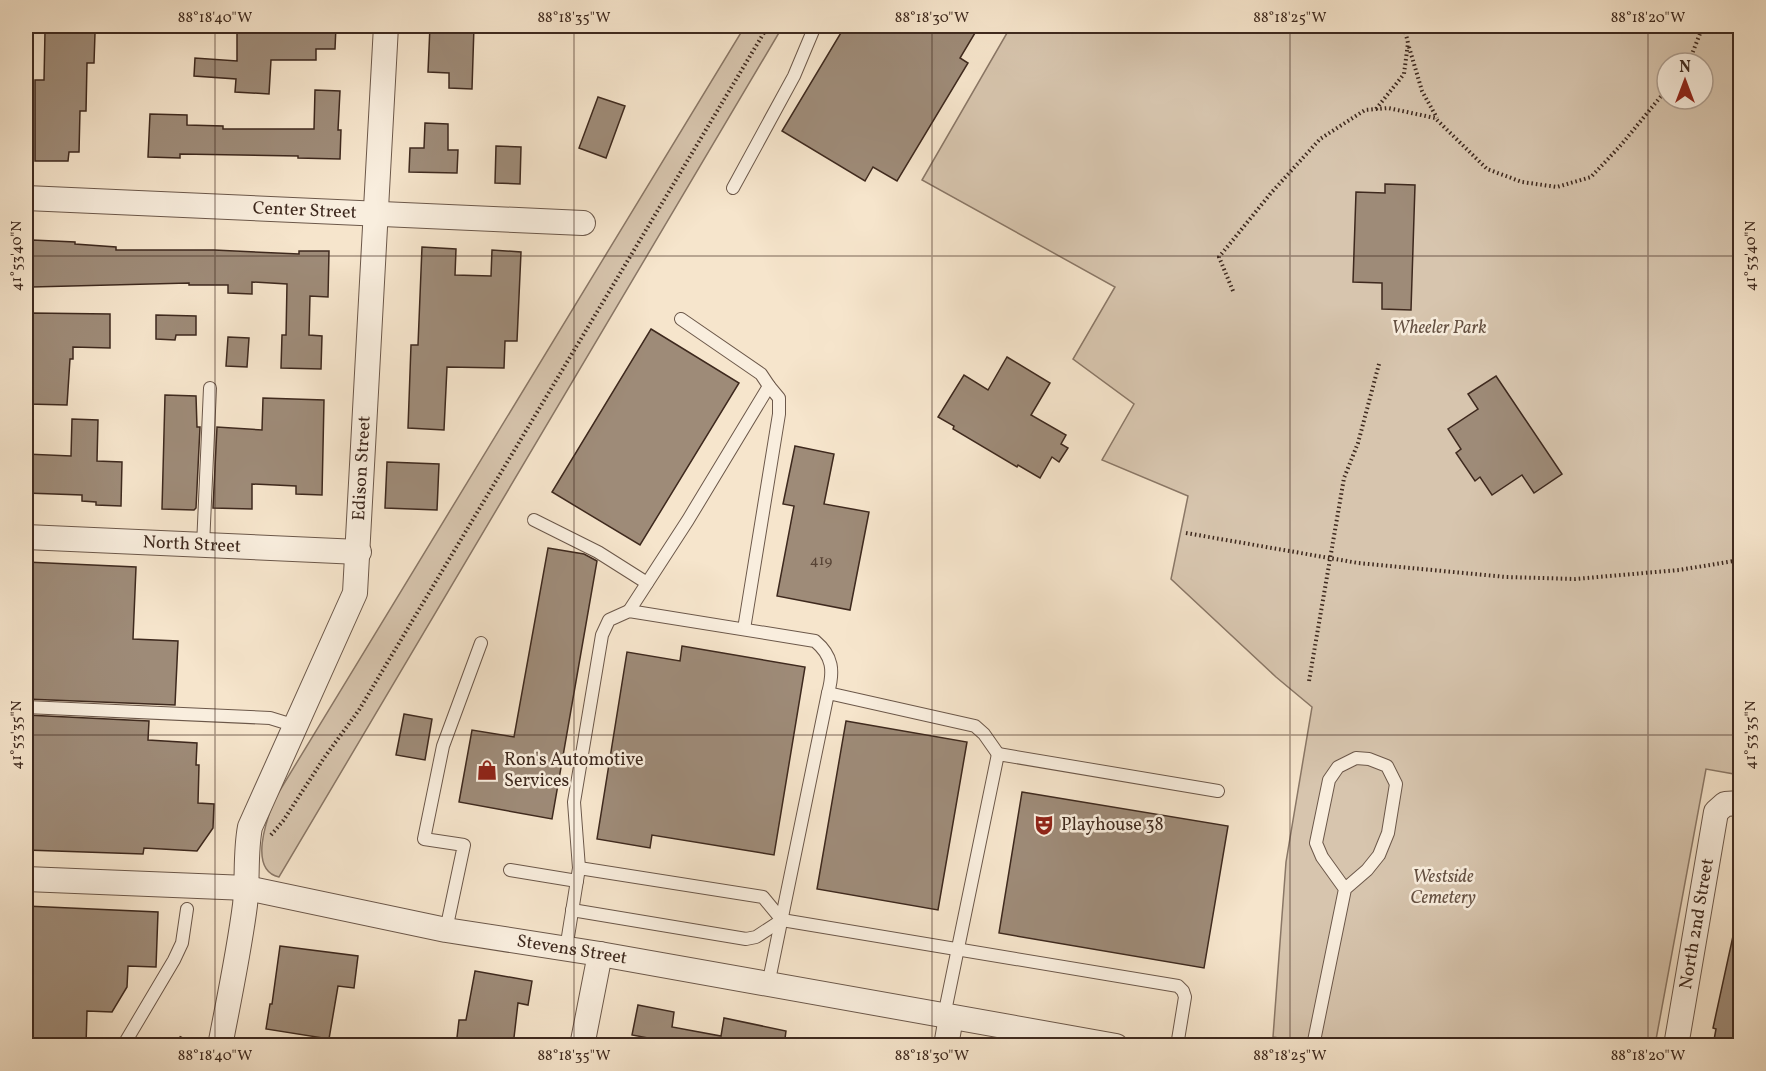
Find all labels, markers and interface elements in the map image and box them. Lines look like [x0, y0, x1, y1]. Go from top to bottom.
text: 88°18'40"W [178, 8, 252, 29]
text: 88°18'35"W [537, 8, 611, 29]
text: 88°18'30"W [895, 8, 969, 29]
text: 88°18'25"W [1253, 8, 1327, 29]
text: 88°18'20"W [1611, 8, 1685, 29]
north arrow [1655, 51, 1715, 111]
text: N [1679, 57, 1691, 79]
street label: Center Street [252, 196, 357, 225]
text: 41°53'40"N [7, 221, 28, 291]
text: 41°53'40"N [1741, 221, 1762, 291]
park label: Wheeler Park [1392, 316, 1486, 341]
street label: Edison Street [346, 415, 377, 521]
street label: North Street [142, 530, 242, 559]
house number: 419 [810, 551, 832, 572]
text: 41°53'35"N [7, 700, 28, 770]
text: 41°53'35"N [1741, 700, 1762, 770]
place label: Ron's Automotive Services [504, 748, 644, 794]
shop icon: Ron's Automotive Services [475, 758, 499, 782]
theatre icon: Playhouse 38 [1032, 813, 1056, 837]
place label: Playhouse 38 [1061, 813, 1164, 838]
street label: North 2nd Street [1673, 856, 1720, 991]
park label: Westside Cemetery [1410, 865, 1476, 911]
street label: Stevens Street [515, 929, 629, 971]
text: 88°18'40"W [178, 1046, 252, 1067]
text: 88°18'35"W [537, 1046, 611, 1067]
text: 88°18'30"W [895, 1046, 969, 1067]
text: 88°18'25"W [1253, 1046, 1327, 1067]
text: 88°18'20"W [1611, 1046, 1685, 1067]

